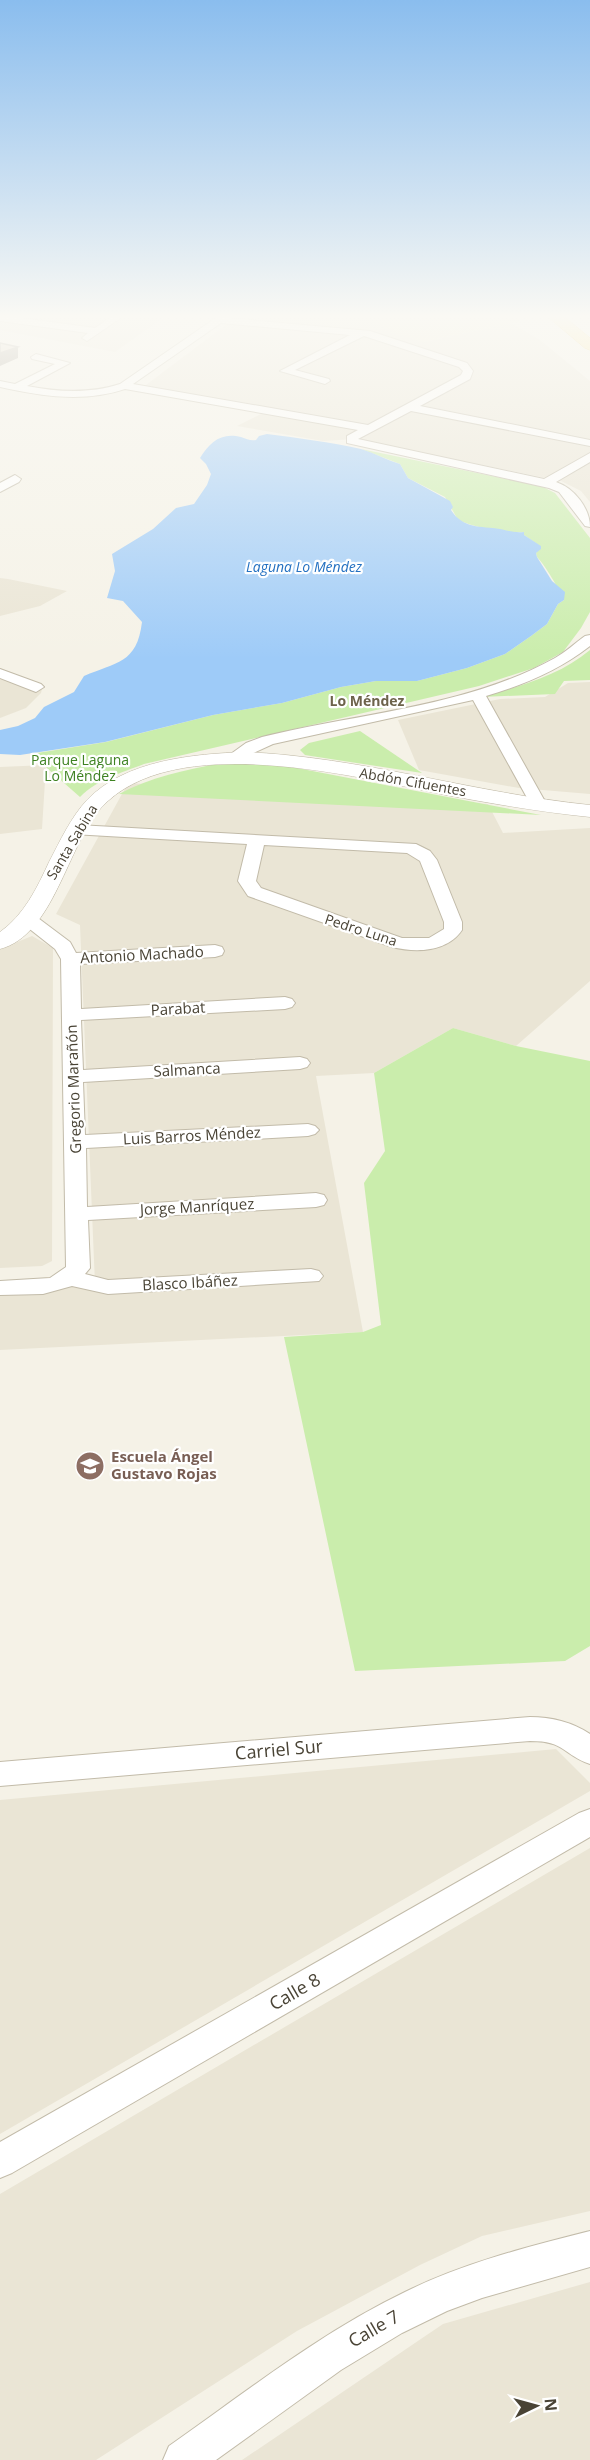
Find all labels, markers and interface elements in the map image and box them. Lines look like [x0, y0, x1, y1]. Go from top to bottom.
water label: Laguna Lo Méndez [246, 557, 363, 576]
district label: Lo Méndez [330, 691, 405, 710]
park label: Parque Laguna Lo Méndez [31, 750, 129, 785]
street label: Abdón Cifuentes [358, 763, 468, 800]
street label: Santa Sabina [42, 801, 101, 883]
street label: Pedro Luna [323, 909, 400, 950]
street label: Antonio Machado [80, 941, 204, 967]
street label: Parabat [150, 997, 206, 1019]
street label: Gregorio Marañón [61, 1024, 85, 1154]
street label: Salmanca [153, 1057, 221, 1081]
street label: Luis Barros Méndez [123, 1121, 261, 1149]
street label: Jorge Manríquez [137, 1193, 255, 1219]
street label: Blasco Ibáñez [142, 1270, 238, 1294]
place label: Escuela Ángel Gustavo Rojas [111, 1446, 217, 1483]
school or university icon: Escuela Ángel Gustavo Rojas [74, 1450, 106, 1482]
street label: Carriel Sur [234, 1733, 325, 1765]
street label: Calle 8 [264, 1967, 325, 2015]
street label: Calle 7 [343, 2304, 404, 2352]
north arrow [506, 2376, 566, 2436]
text: N [539, 2397, 562, 2412]

